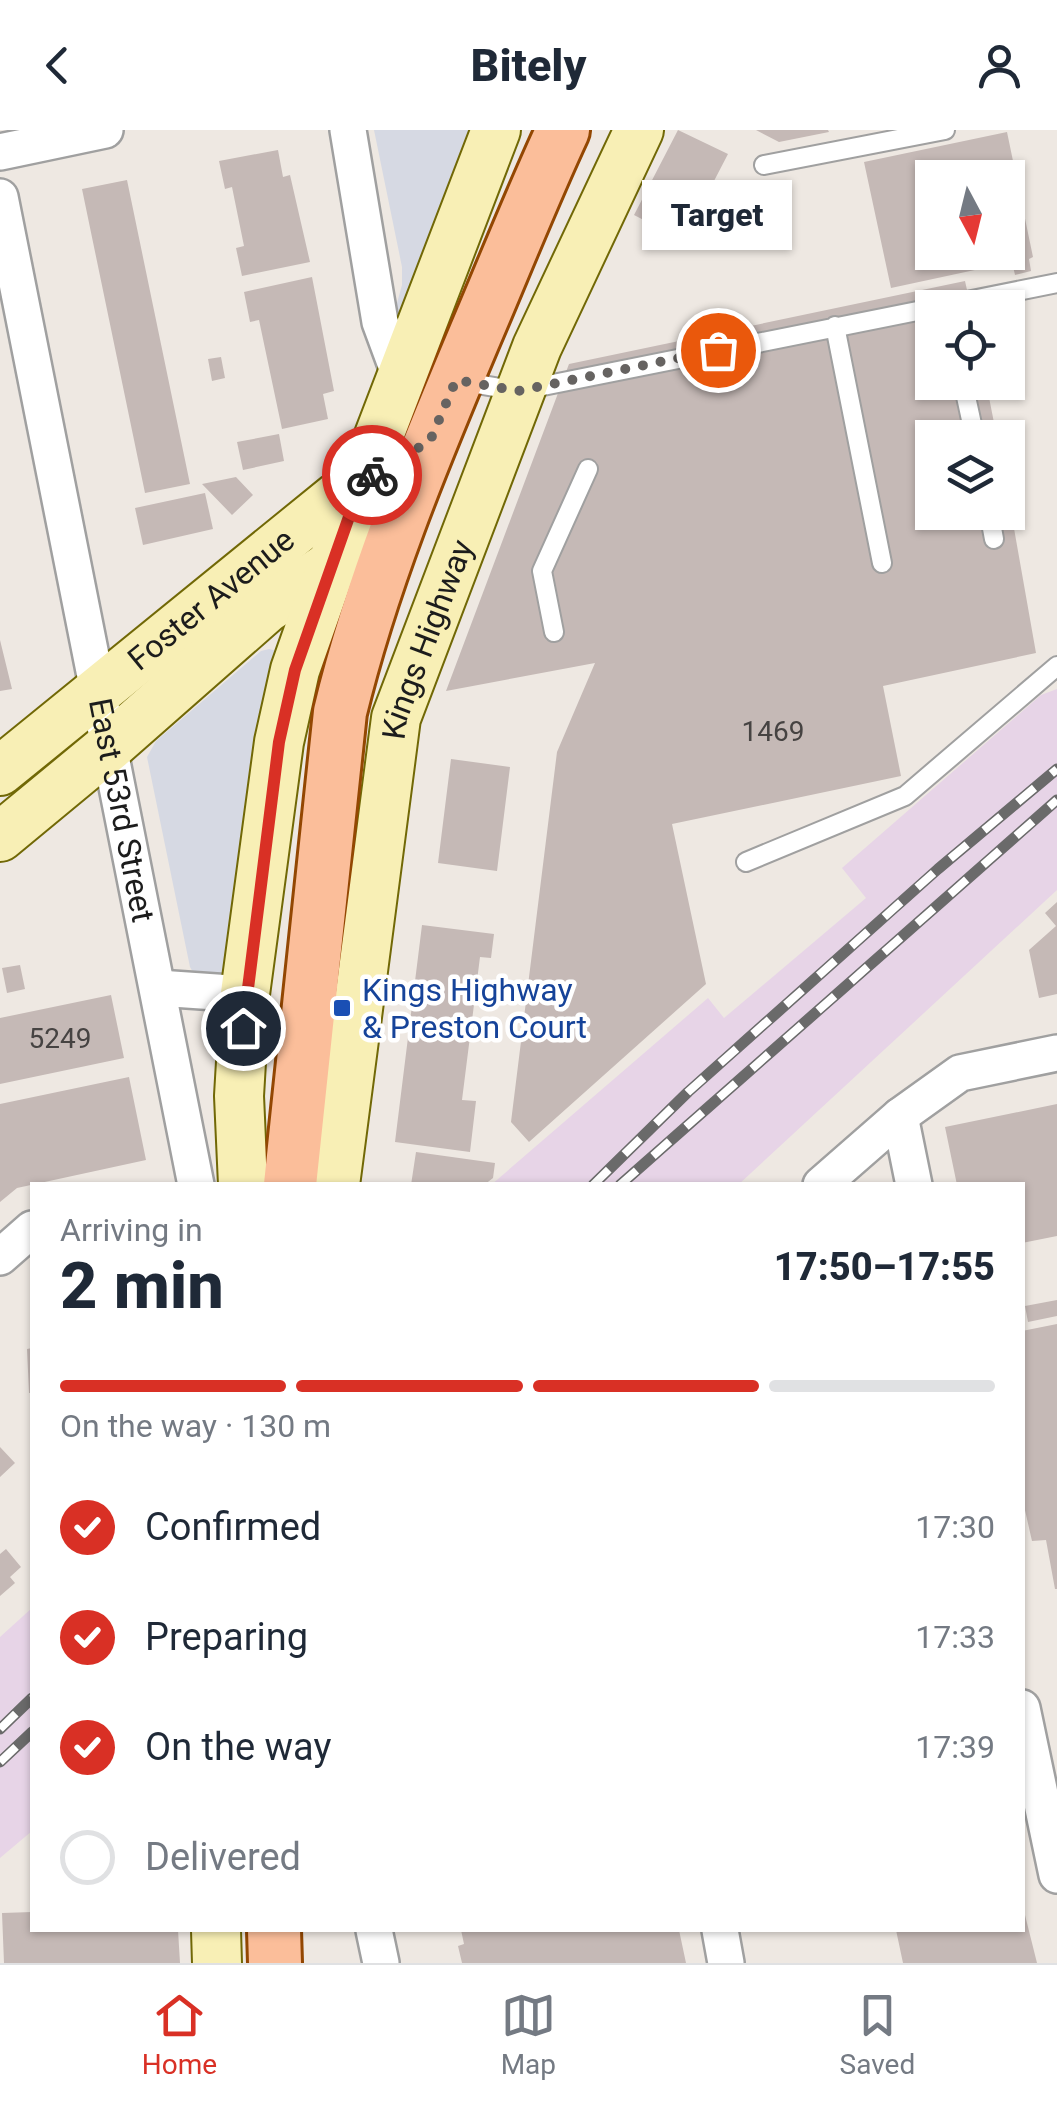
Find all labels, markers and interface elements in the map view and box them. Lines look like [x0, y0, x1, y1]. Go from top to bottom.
icon: back [30, 38, 85, 93]
icon: person [972, 38, 1027, 93]
text: Bitely [471, 39, 586, 92]
north arrow [915, 160, 1025, 270]
map controls [915, 160, 1025, 530]
callout: Target [643, 180, 793, 250]
text: Target [671, 196, 763, 234]
button: locate [915, 290, 1025, 400]
pin [676, 308, 761, 393]
icon: bag [691, 323, 746, 378]
button: layers [915, 420, 1025, 530]
courier [322, 425, 422, 525]
icon: bike [345, 448, 400, 503]
street label: Foster Avenue [120, 521, 302, 678]
street label: Kings Highway [374, 534, 481, 742]
street label: East 53rd Street [81, 695, 162, 925]
house number: 1469 [742, 715, 804, 748]
place label: Kings Highway & Preston Court [362, 971, 587, 1046]
pin [201, 986, 286, 1071]
marker: Kings Highway & Preston Court [331, 997, 353, 1019]
icon: home [216, 1001, 271, 1056]
house number: 5249 [29, 1022, 91, 1055]
text: Arriving in [60, 1211, 203, 1249]
text: 17:50–17:55 [774, 1245, 995, 1289]
text: 2 min [60, 1248, 224, 1324]
text: On the way · 130 m [60, 1407, 331, 1445]
icon: check [60, 1500, 115, 1555]
text: Confirmed [145, 1505, 321, 1549]
text: 17:30 [915, 1508, 995, 1546]
icon: check [60, 1610, 115, 1665]
text: Preparing [145, 1615, 308, 1659]
text: 17:33 [915, 1618, 995, 1656]
icon: check [60, 1720, 115, 1775]
text: On the way [145, 1725, 331, 1769]
text: 17:39 [915, 1728, 995, 1766]
text: Delivered [145, 1835, 301, 1879]
tab: Home [142, 1988, 217, 2081]
tab: Map [501, 1988, 556, 2081]
tab: Saved [840, 1988, 915, 2081]

